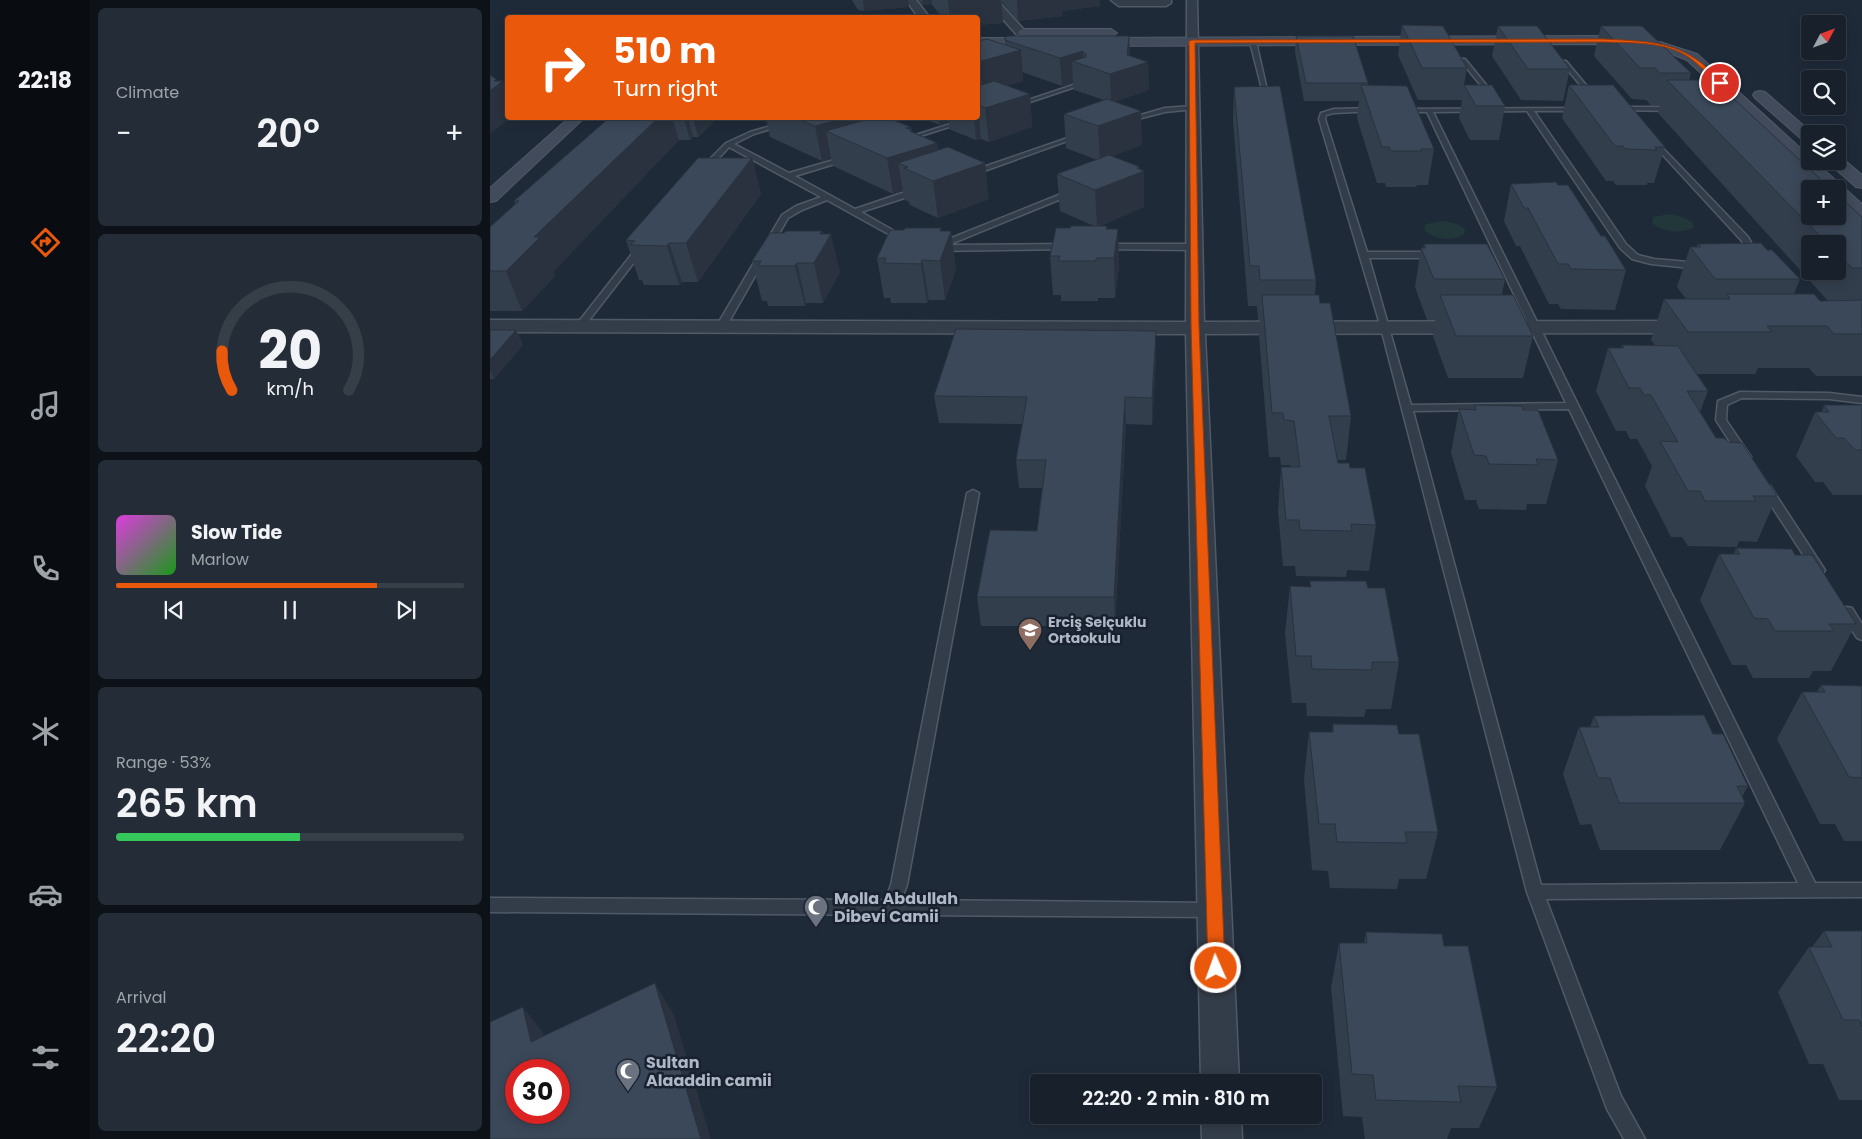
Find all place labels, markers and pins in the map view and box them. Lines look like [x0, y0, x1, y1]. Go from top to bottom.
pin [1699, 62, 1741, 104]
place label: Erciş Selçuklu Ortaokulu [1048, 612, 1146, 648]
school or university icon: Erciş Selçuklu Ortaokulu [1017, 617, 1043, 651]
place label: Molla Abdullah Dibevi Camii [834, 887, 958, 928]
mosque icon: Molla Abdullah Dibevi Camii [803, 894, 829, 928]
place label: Sultan Alaaddin camii [646, 1051, 772, 1092]
mosque icon: Sultan Alaaddin camii [615, 1058, 641, 1092]

